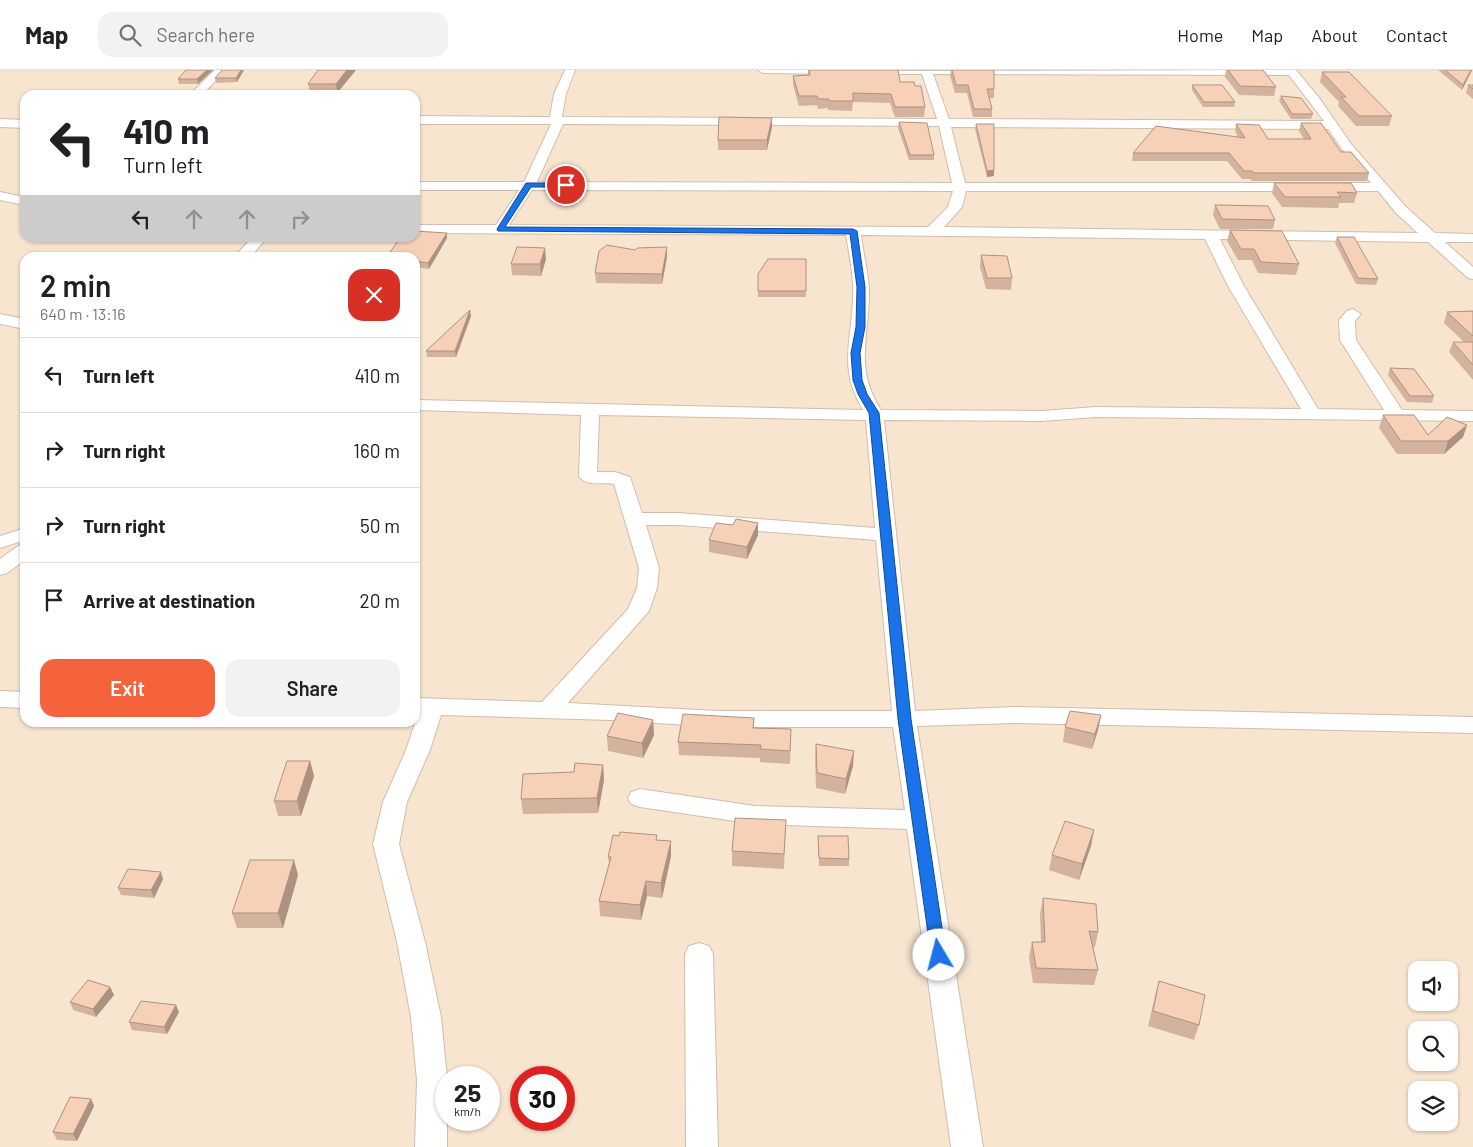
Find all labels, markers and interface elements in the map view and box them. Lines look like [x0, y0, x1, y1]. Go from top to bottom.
search box [98, 12, 448, 57]
text: Map [25, 20, 68, 49]
icon: search [116, 21, 144, 49]
text: Search here [156, 23, 255, 46]
text: Home [1177, 24, 1223, 46]
text: Map [1251, 24, 1283, 46]
text: About [1311, 24, 1358, 46]
text: Contact [1386, 24, 1448, 46]
text: 410 m [123, 109, 209, 151]
icon: left [40, 110, 105, 175]
text: Turn left [123, 151, 203, 177]
pin [545, 164, 587, 206]
icon: arrive [552, 171, 580, 199]
icon: left [127, 205, 155, 233]
icon: ahead [180, 205, 208, 233]
icon: ahead [233, 205, 261, 233]
icon: right [286, 205, 314, 233]
text: 2 min [40, 267, 111, 303]
button: close [348, 269, 400, 321]
text: 640 m · 13:16 [40, 304, 125, 323]
icon: left [40, 361, 68, 389]
text: Turn left [83, 364, 154, 387]
text: 410 m [354, 364, 400, 387]
icon: right [40, 436, 68, 464]
text: Turn right [83, 439, 165, 462]
text: 160 m [353, 439, 400, 462]
icon: right [40, 511, 68, 539]
text: Turn right [83, 514, 165, 537]
text: 50 m [360, 514, 400, 537]
icon: arrive [40, 586, 68, 614]
text: Arrive at destination [83, 589, 255, 612]
text: 20 m [360, 589, 400, 612]
button: Exit [40, 659, 215, 717]
button: Share [225, 659, 400, 717]
position arrow [912, 928, 964, 980]
map controls [1408, 961, 1458, 1131]
button: sound [1408, 961, 1458, 1011]
button: search [1408, 1021, 1458, 1071]
speed limit sign: 30 [510, 1066, 575, 1131]
text: 25 [454, 1077, 481, 1107]
button: layers [1408, 1081, 1458, 1131]
text: km/h [454, 1104, 481, 1118]

